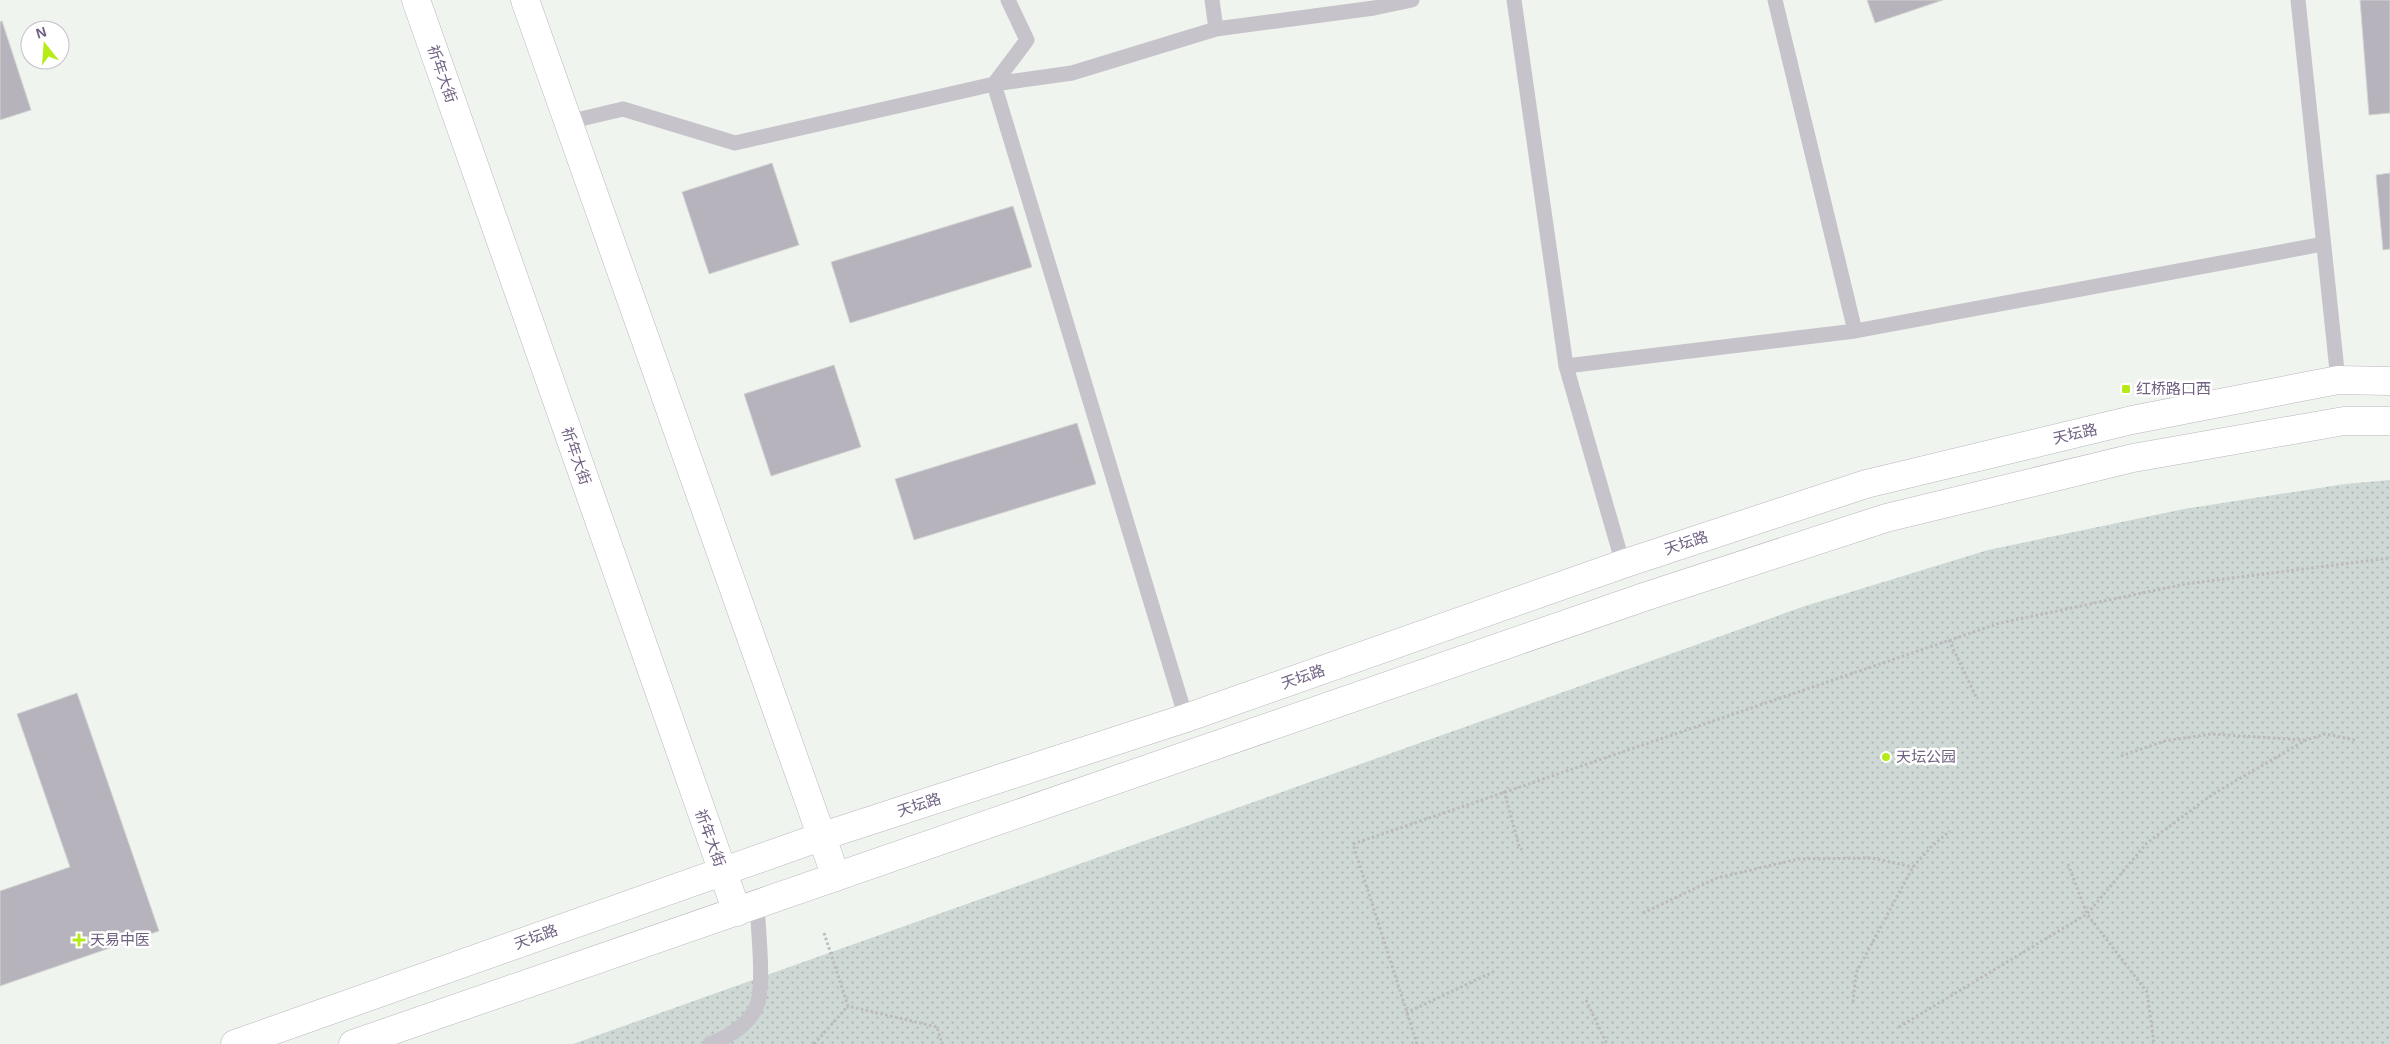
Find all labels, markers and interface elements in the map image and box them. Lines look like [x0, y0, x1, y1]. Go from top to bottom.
north arrow [20, 20, 70, 70]
text: N [34, 23, 48, 42]
street label: 祈年大街 [425, 43, 460, 105]
place label: 红桥路口西 [2136, 380, 2211, 397]
marker: 红桥路口西 [2120, 383, 2132, 395]
street label: 天坛路 [2051, 420, 2099, 447]
street label: 祈年大街 [559, 425, 594, 487]
street label: 天坛路 [1662, 527, 1710, 558]
street label: 天坛路 [1279, 661, 1327, 692]
place label: 天坛公园 [1896, 748, 1956, 765]
marker: 天坛公园 [1880, 751, 1892, 763]
street label: 天坛路 [895, 789, 943, 820]
street label: 祈年大街 [692, 807, 729, 869]
street label: 天坛路 [512, 921, 560, 952]
place label: 天易中医 [90, 931, 150, 948]
marker: 天易中医 [72, 933, 86, 947]

